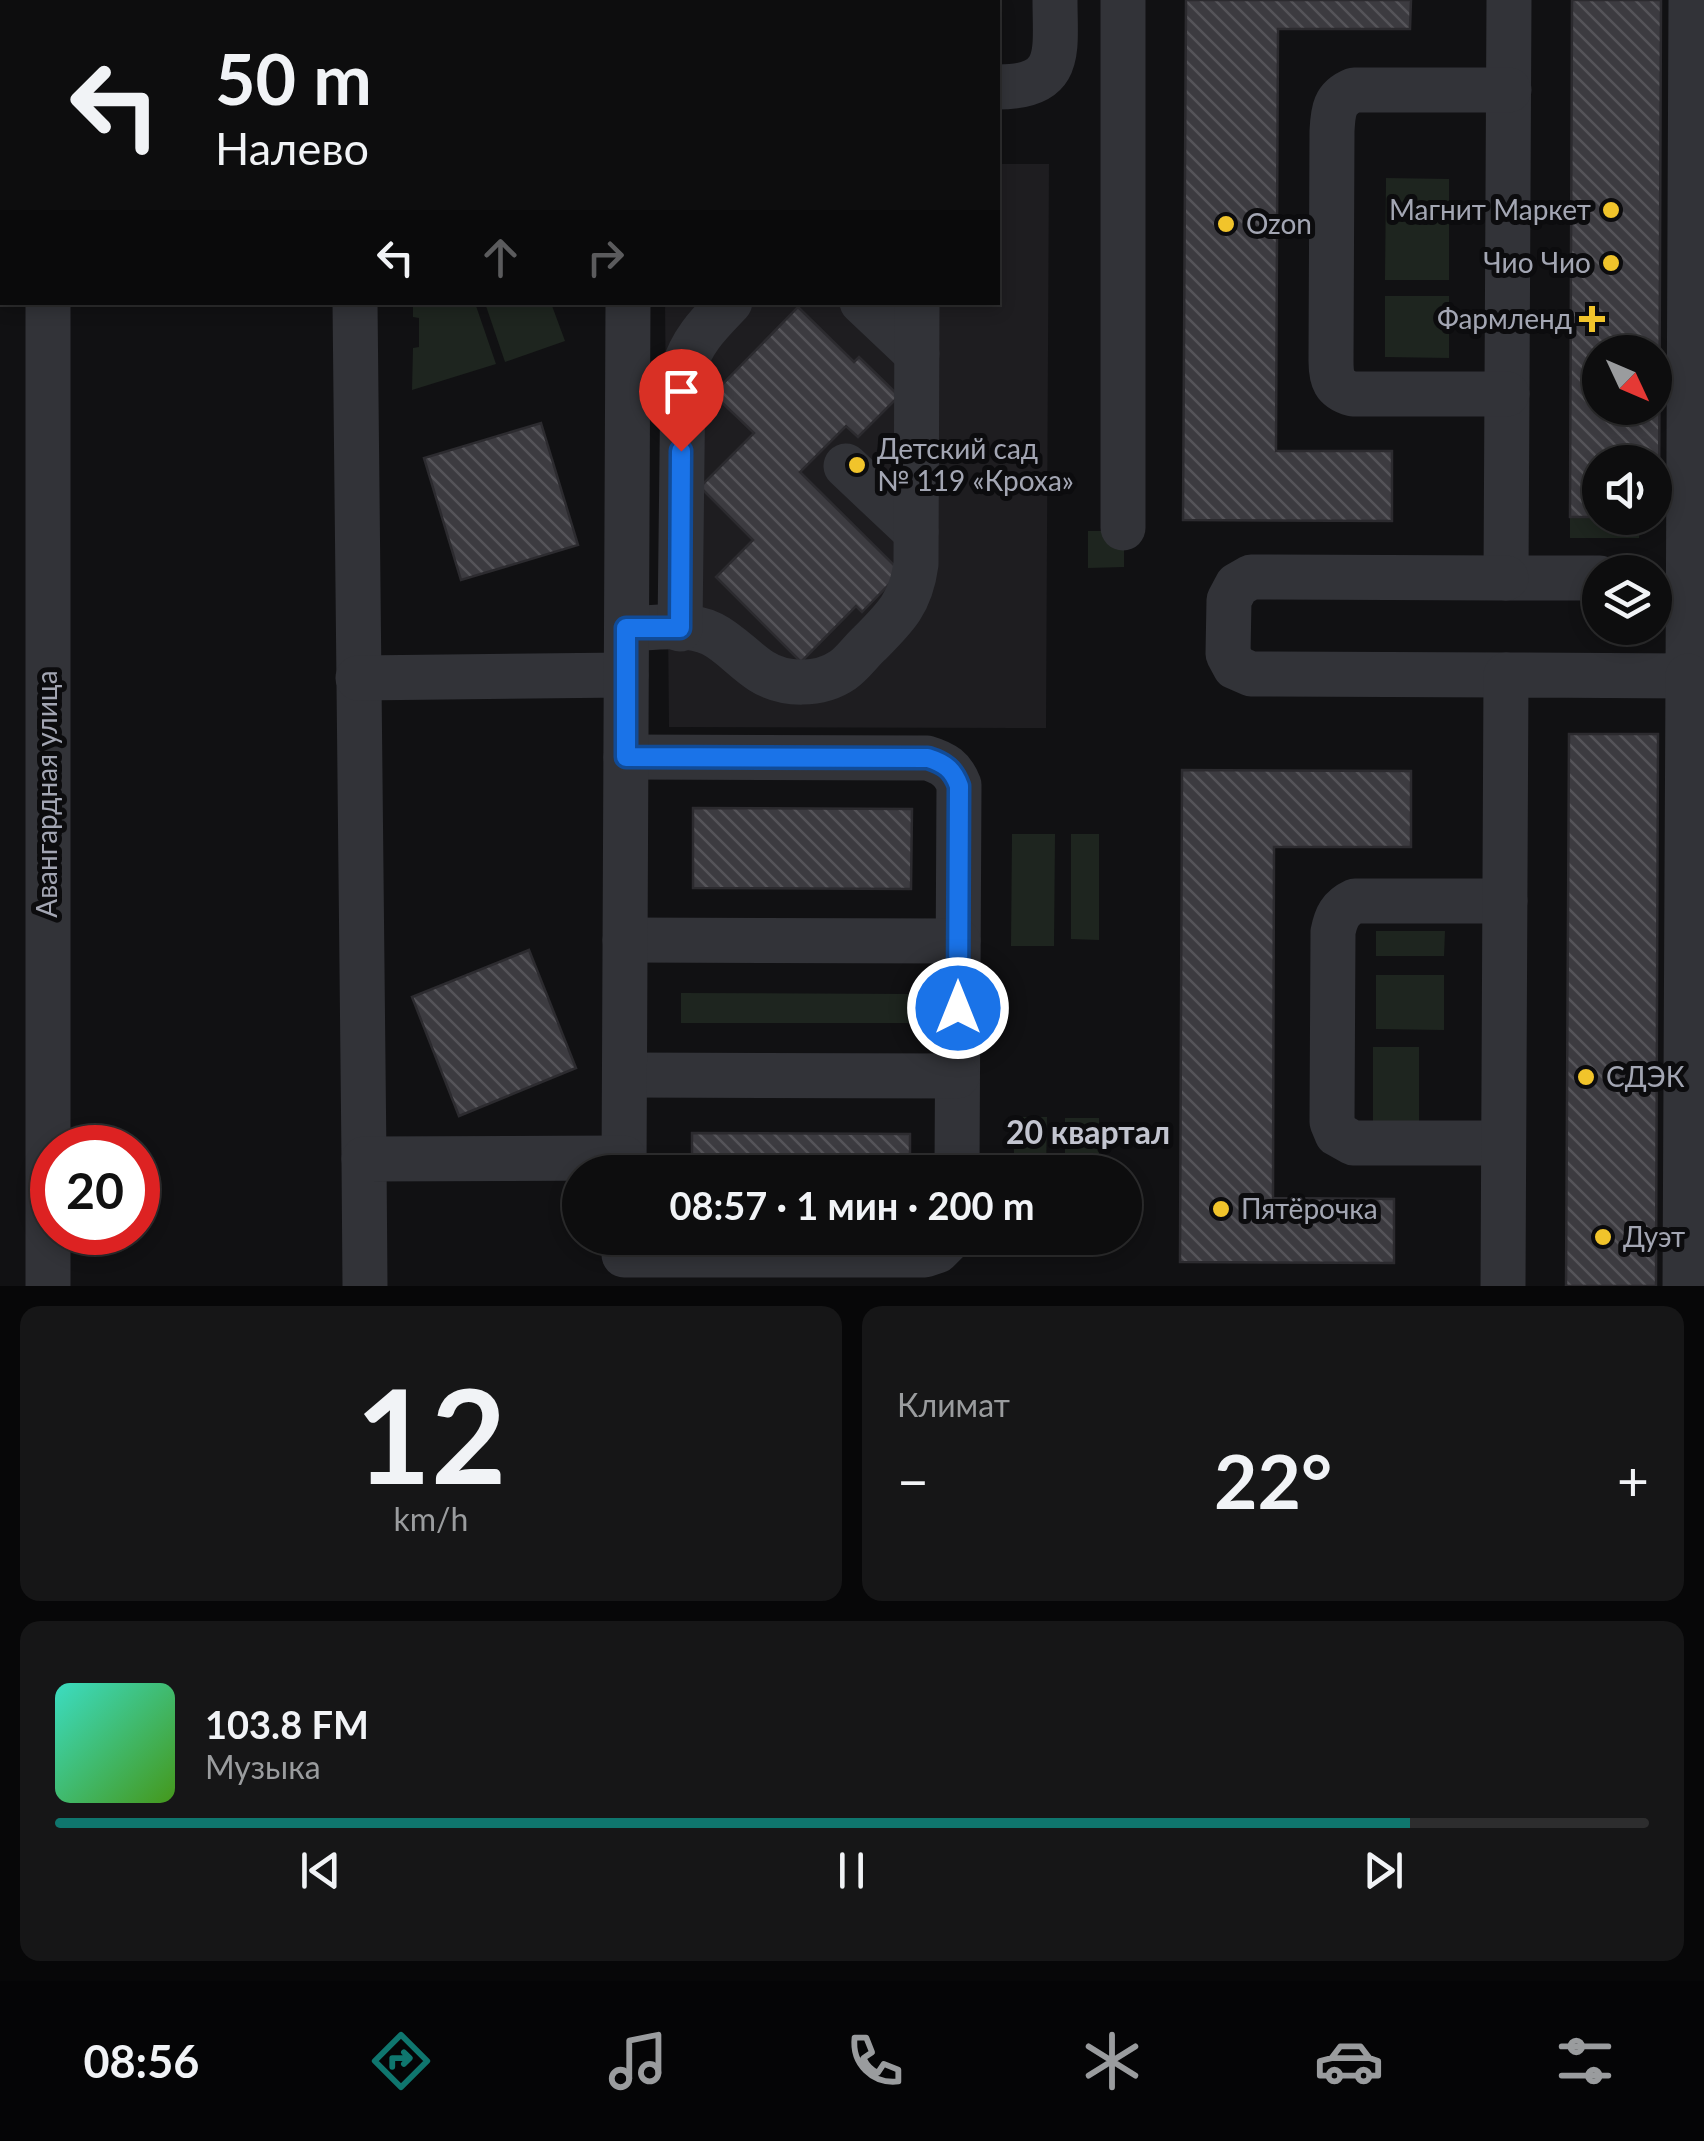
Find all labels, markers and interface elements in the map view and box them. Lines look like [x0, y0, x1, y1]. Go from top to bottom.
text: 50 m [215, 36, 372, 120]
icon: left [50, 40, 180, 170]
text: Налево [215, 121, 369, 175]
place label: Магнит Маркет [1389, 192, 1591, 226]
marker: Магнит Маркет [1600, 199, 1622, 221]
place label: Ozon [1246, 206, 1312, 240]
marker: Ozon [1215, 213, 1237, 235]
icon: left [368, 230, 423, 285]
icon: ahead [473, 230, 528, 285]
icon: right [578, 230, 633, 285]
place label: Чио Чио [1483, 245, 1591, 279]
marker: Чио Чио [1600, 252, 1622, 274]
place label: Фармленд [1437, 301, 1572, 335]
marker: Фармленд [1581, 308, 1603, 330]
north arrow [1582, 335, 1672, 425]
map controls [1582, 335, 1672, 645]
pin [639, 349, 724, 452]
icon: arrive [654, 364, 709, 419]
place label: Детский сад № 119 «Кроха» [877, 431, 1074, 497]
button: sound [1582, 445, 1672, 535]
marker: Детский сад № 119 «Кроха» [846, 454, 868, 476]
button: layers [1582, 555, 1672, 645]
street label: Авангардная улица [29, 670, 63, 918]
position arrow [906, 956, 1010, 1060]
place label: СДЭК [1606, 1059, 1685, 1093]
marker: СДЭК [1575, 1066, 1597, 1088]
district label: 20 квартал [1006, 1112, 1170, 1151]
speed limit sign: 20 [30, 1125, 160, 1255]
text: 08:57 · 1 мин · 200 m [669, 1182, 1035, 1228]
place label: Пятёрочка [1241, 1191, 1378, 1225]
marker: Пятёрочка [1210, 1198, 1232, 1220]
place label: Дуэт [1623, 1219, 1685, 1253]
marker: Дуэт [1592, 1226, 1614, 1248]
text: 12 [356, 1356, 506, 1512]
text: Климат [897, 1385, 1010, 1424]
text: 22° [1214, 1435, 1332, 1525]
text: − [897, 1447, 929, 1513]
text: + [1617, 1447, 1649, 1513]
text: km/h [394, 1499, 468, 1538]
text: 103.8 FM [205, 1701, 369, 1747]
text: Музыка [205, 1747, 321, 1786]
icon: previous [293, 1843, 348, 1898]
icon: pause [824, 1843, 879, 1898]
icon: next [1356, 1843, 1411, 1898]
icon: directions [366, 2026, 436, 2096]
icon: music [603, 2026, 673, 2096]
icon: phone [840, 2026, 910, 2096]
icon: climate [1077, 2026, 1147, 2096]
icon: car [1314, 2026, 1384, 2096]
icon: filters [1550, 2026, 1620, 2096]
text: 08:56 [83, 2034, 199, 2088]

